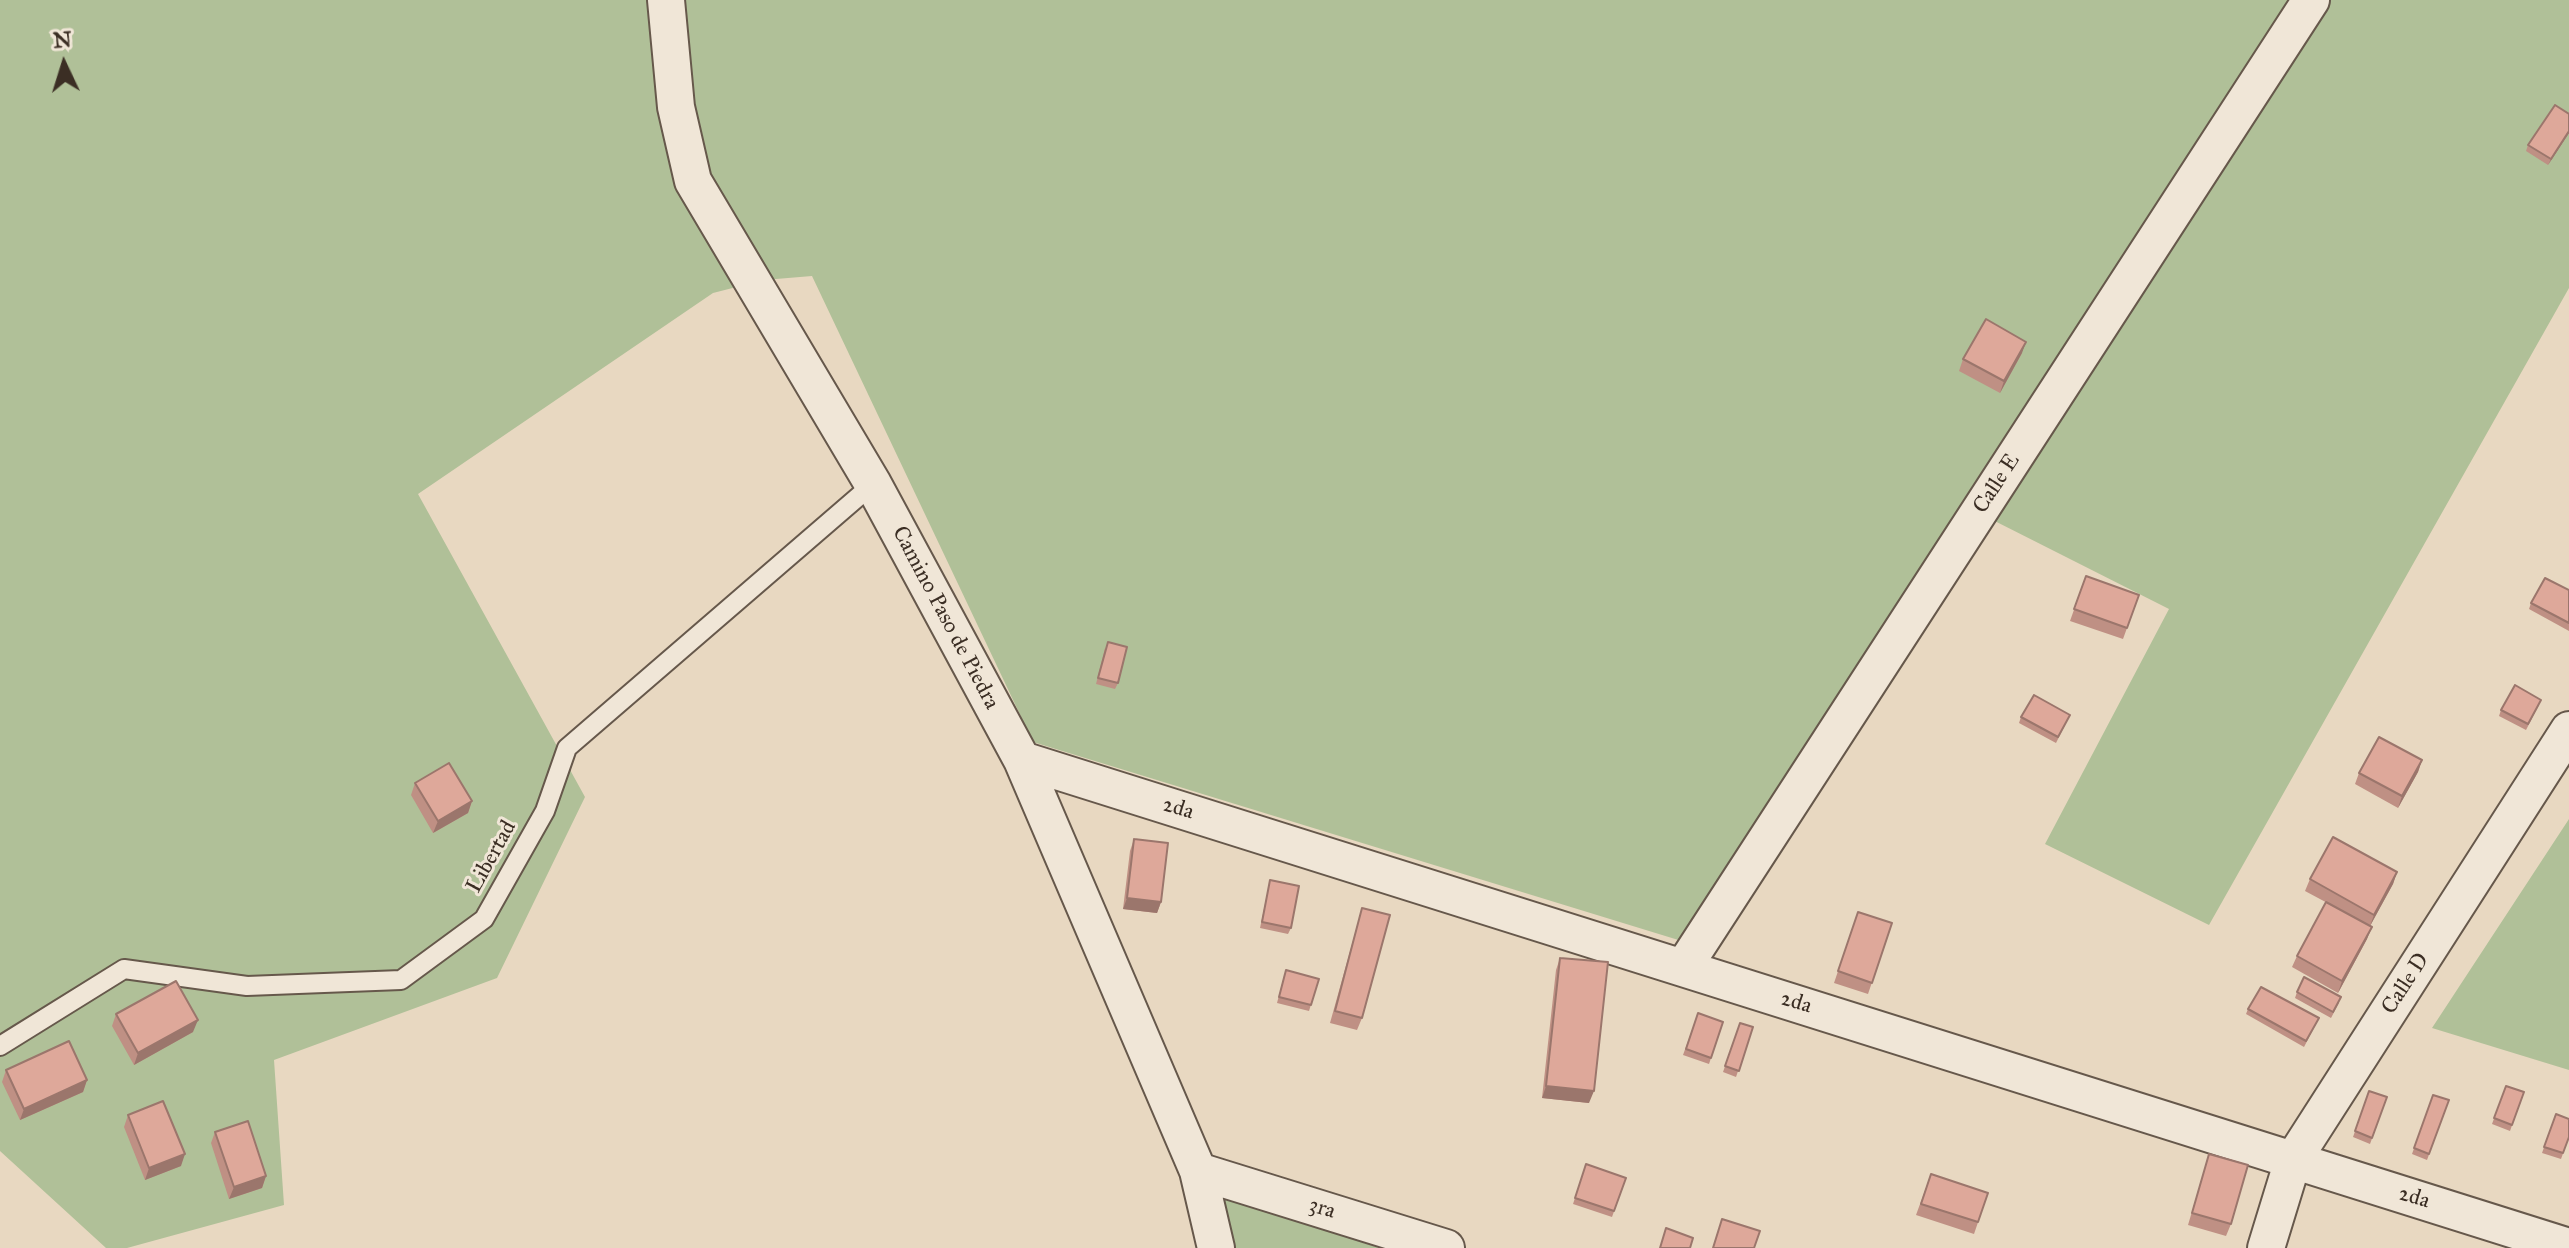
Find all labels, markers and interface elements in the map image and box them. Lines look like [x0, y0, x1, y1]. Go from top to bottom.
north arrow [24, 24, 104, 104]
text: N [52, 25, 73, 54]
street label: Calle E [1968, 449, 2026, 519]
street label: Camino Paso de Piedra [886, 522, 1004, 714]
street label: 2da [1159, 792, 1197, 826]
street label: Libertad [461, 816, 523, 898]
street label: Calle D [2377, 949, 2435, 1019]
street label: 2da [1777, 986, 1815, 1020]
street label: 2da [2395, 1181, 2433, 1215]
street label: 3ra [1306, 1193, 1338, 1225]

